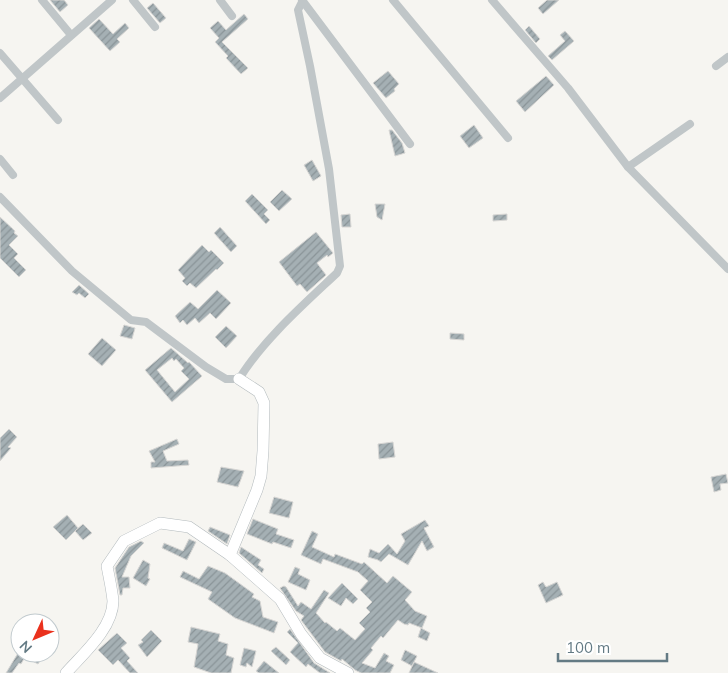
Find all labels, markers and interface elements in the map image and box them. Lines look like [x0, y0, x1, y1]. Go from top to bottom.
north arrow [10, 613, 60, 663]
scale bar [558, 630, 667, 662]
text: N [16, 637, 36, 657]
text: 100 m [566, 638, 610, 657]

